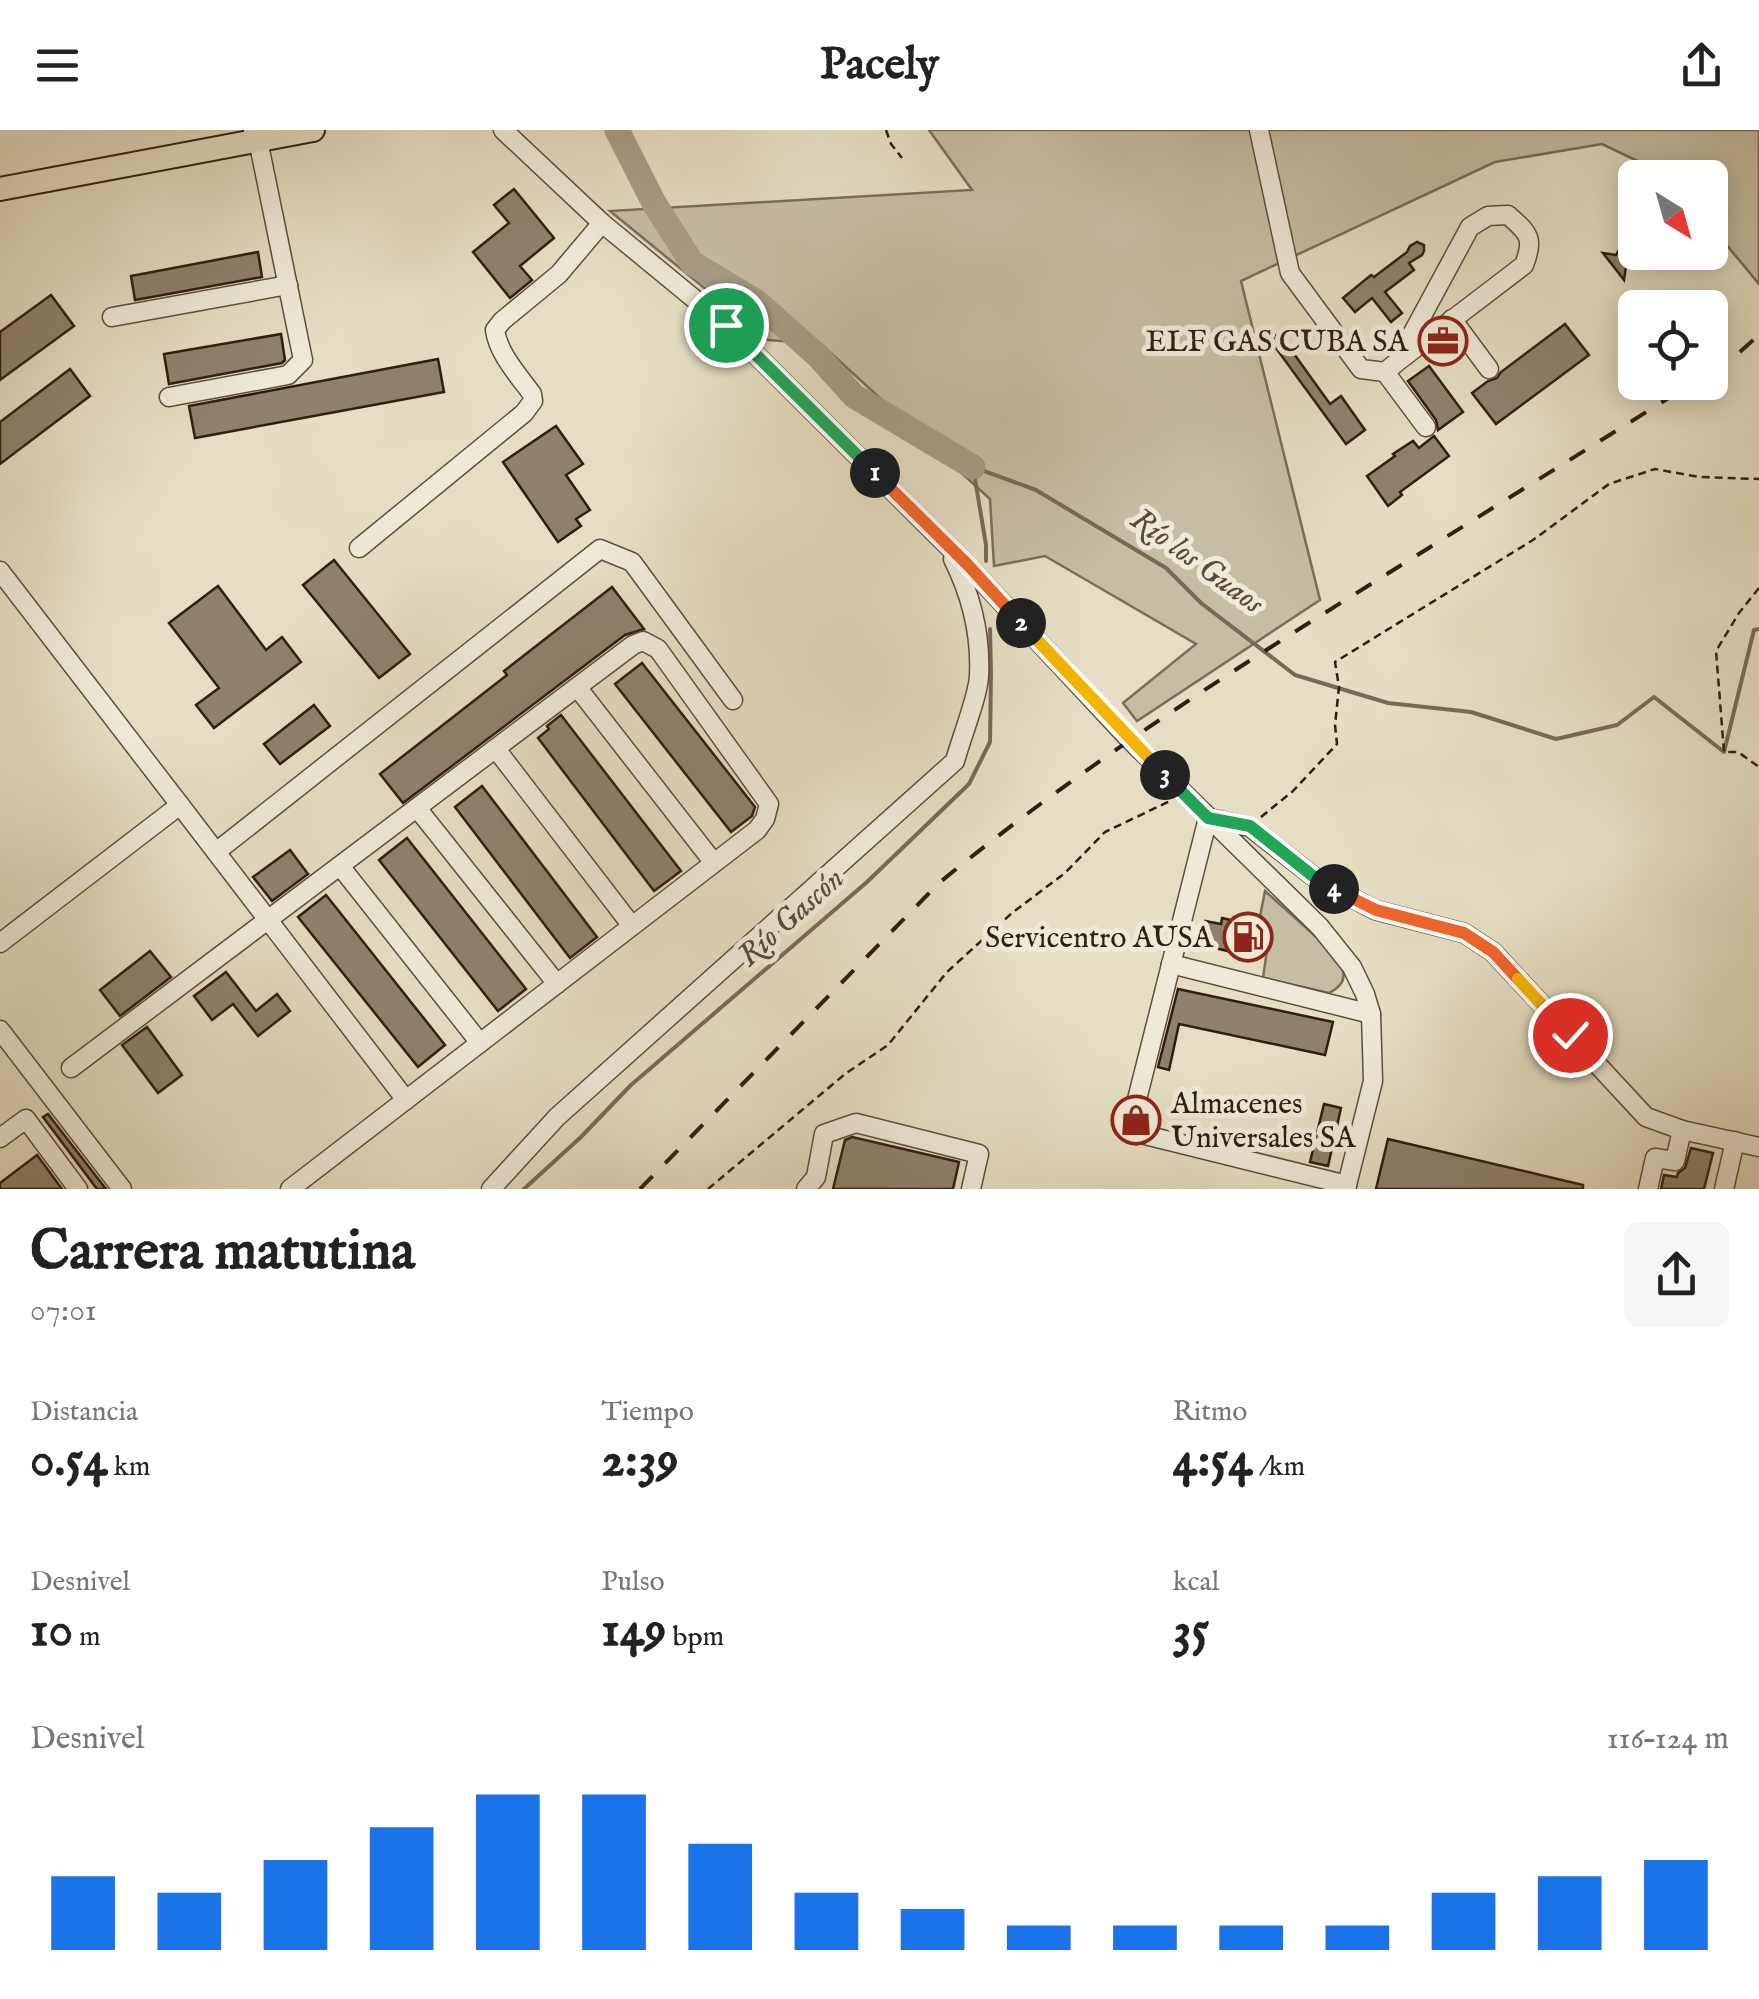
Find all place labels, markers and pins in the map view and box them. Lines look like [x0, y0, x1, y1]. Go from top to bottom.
pin [684, 283, 769, 368]
office icon: ELF GAS CUBA SA [1417, 315, 1469, 367]
place label: ELF GAS CUBA SA [1145, 324, 1409, 362]
pin: 1 [850, 448, 900, 498]
pin: 2 [996, 598, 1046, 648]
pin: 3 [1140, 750, 1190, 800]
pin: 4 [1309, 864, 1359, 914]
fuel station icon: Servicentro AUSA [1222, 911, 1274, 963]
place label: Servicentro AUSA [985, 920, 1214, 958]
pin [1528, 993, 1613, 1078]
place label: Almacenes Universales SA [1170, 1086, 1356, 1158]
shop icon: Almacenes Universales SA [1110, 1094, 1162, 1146]

